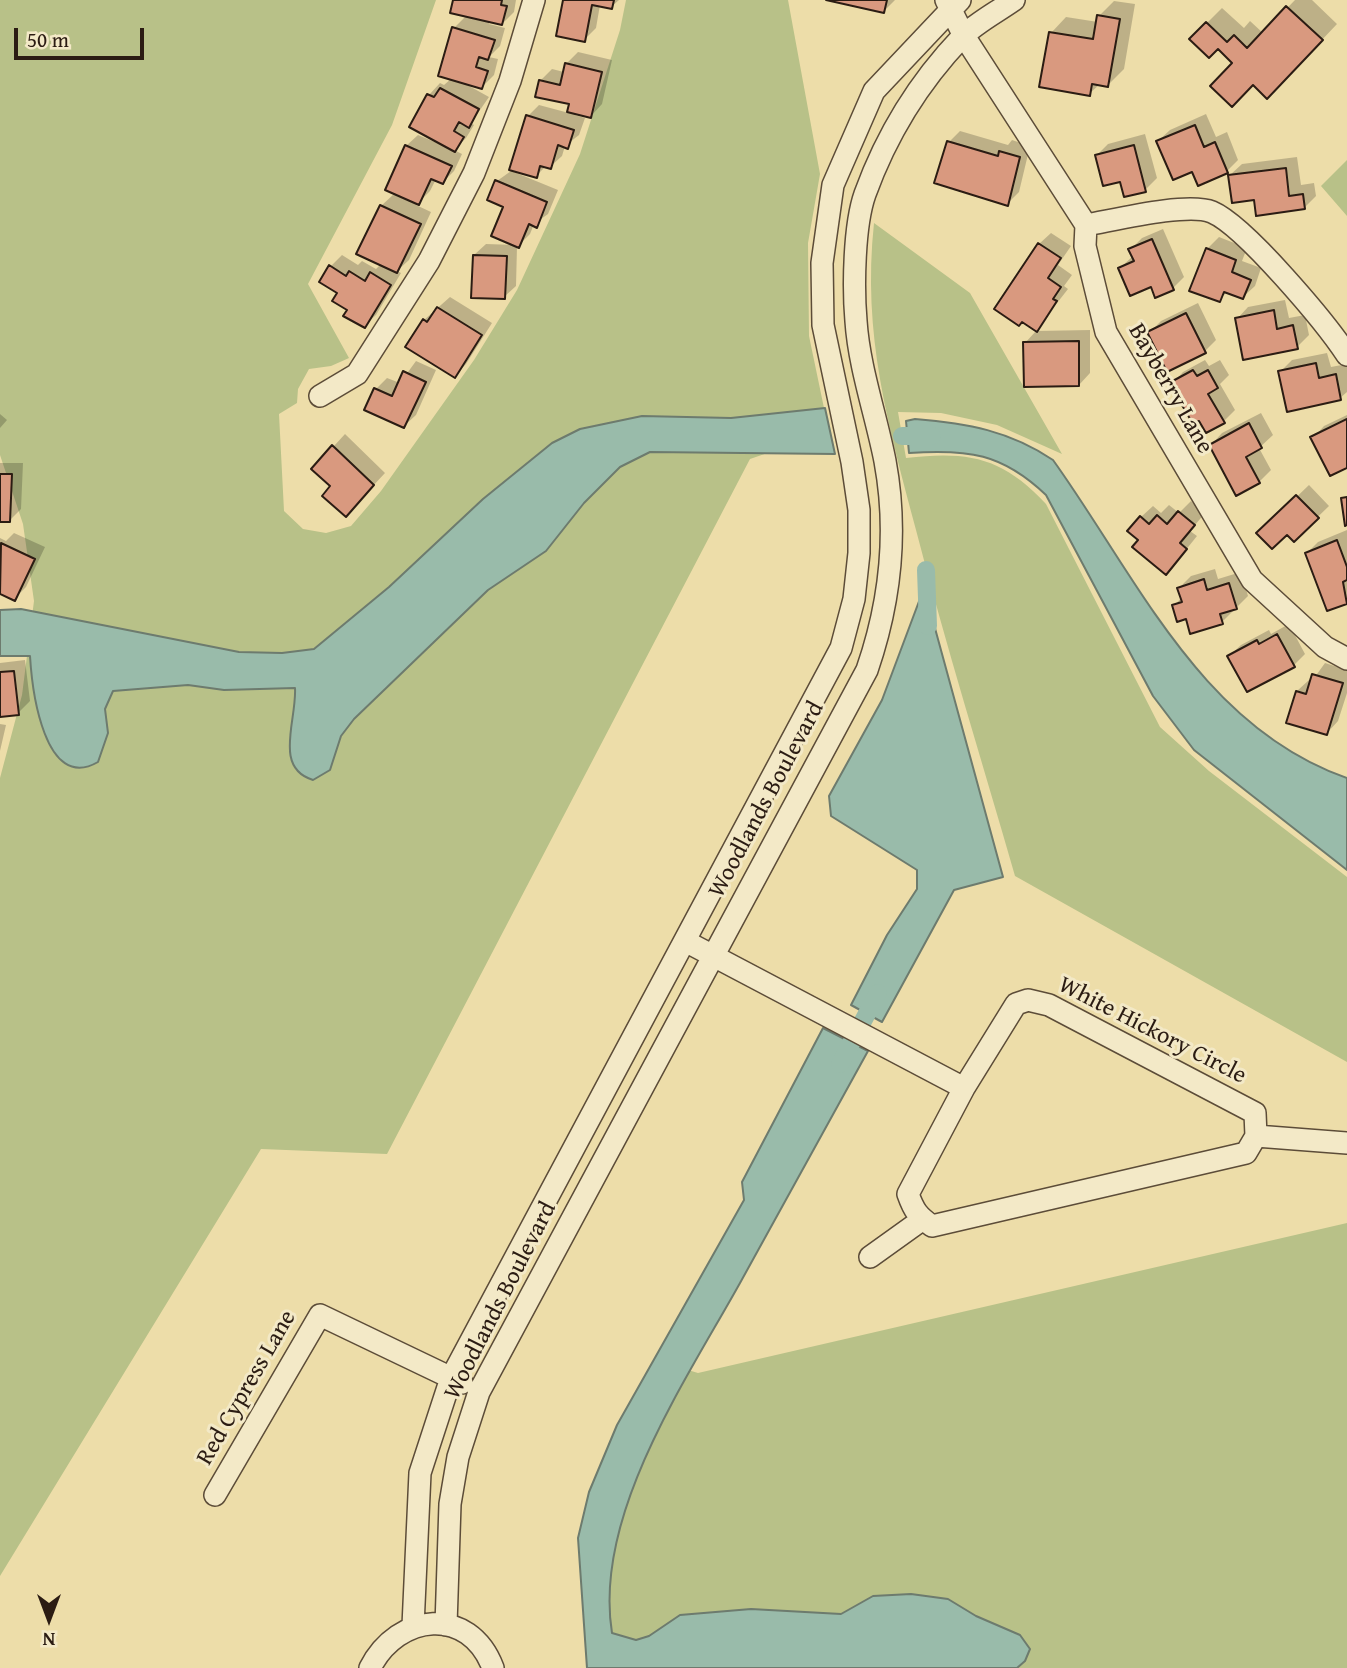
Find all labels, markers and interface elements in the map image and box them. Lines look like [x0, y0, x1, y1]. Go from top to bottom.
scale bar [18, 14, 147, 58]
text: 50 m [27, 24, 69, 55]
street label: Bayberry Lane [1121, 319, 1219, 459]
street label: Woodlands Boulevard [703, 697, 831, 903]
street label: White Hickory Circle [1053, 971, 1251, 1091]
street label: Woodlands Boulevard [439, 1197, 563, 1405]
street label: Red Cypress Lane [191, 1305, 303, 1471]
north arrow [14, 1584, 84, 1654]
text: N [43, 1626, 55, 1654]

